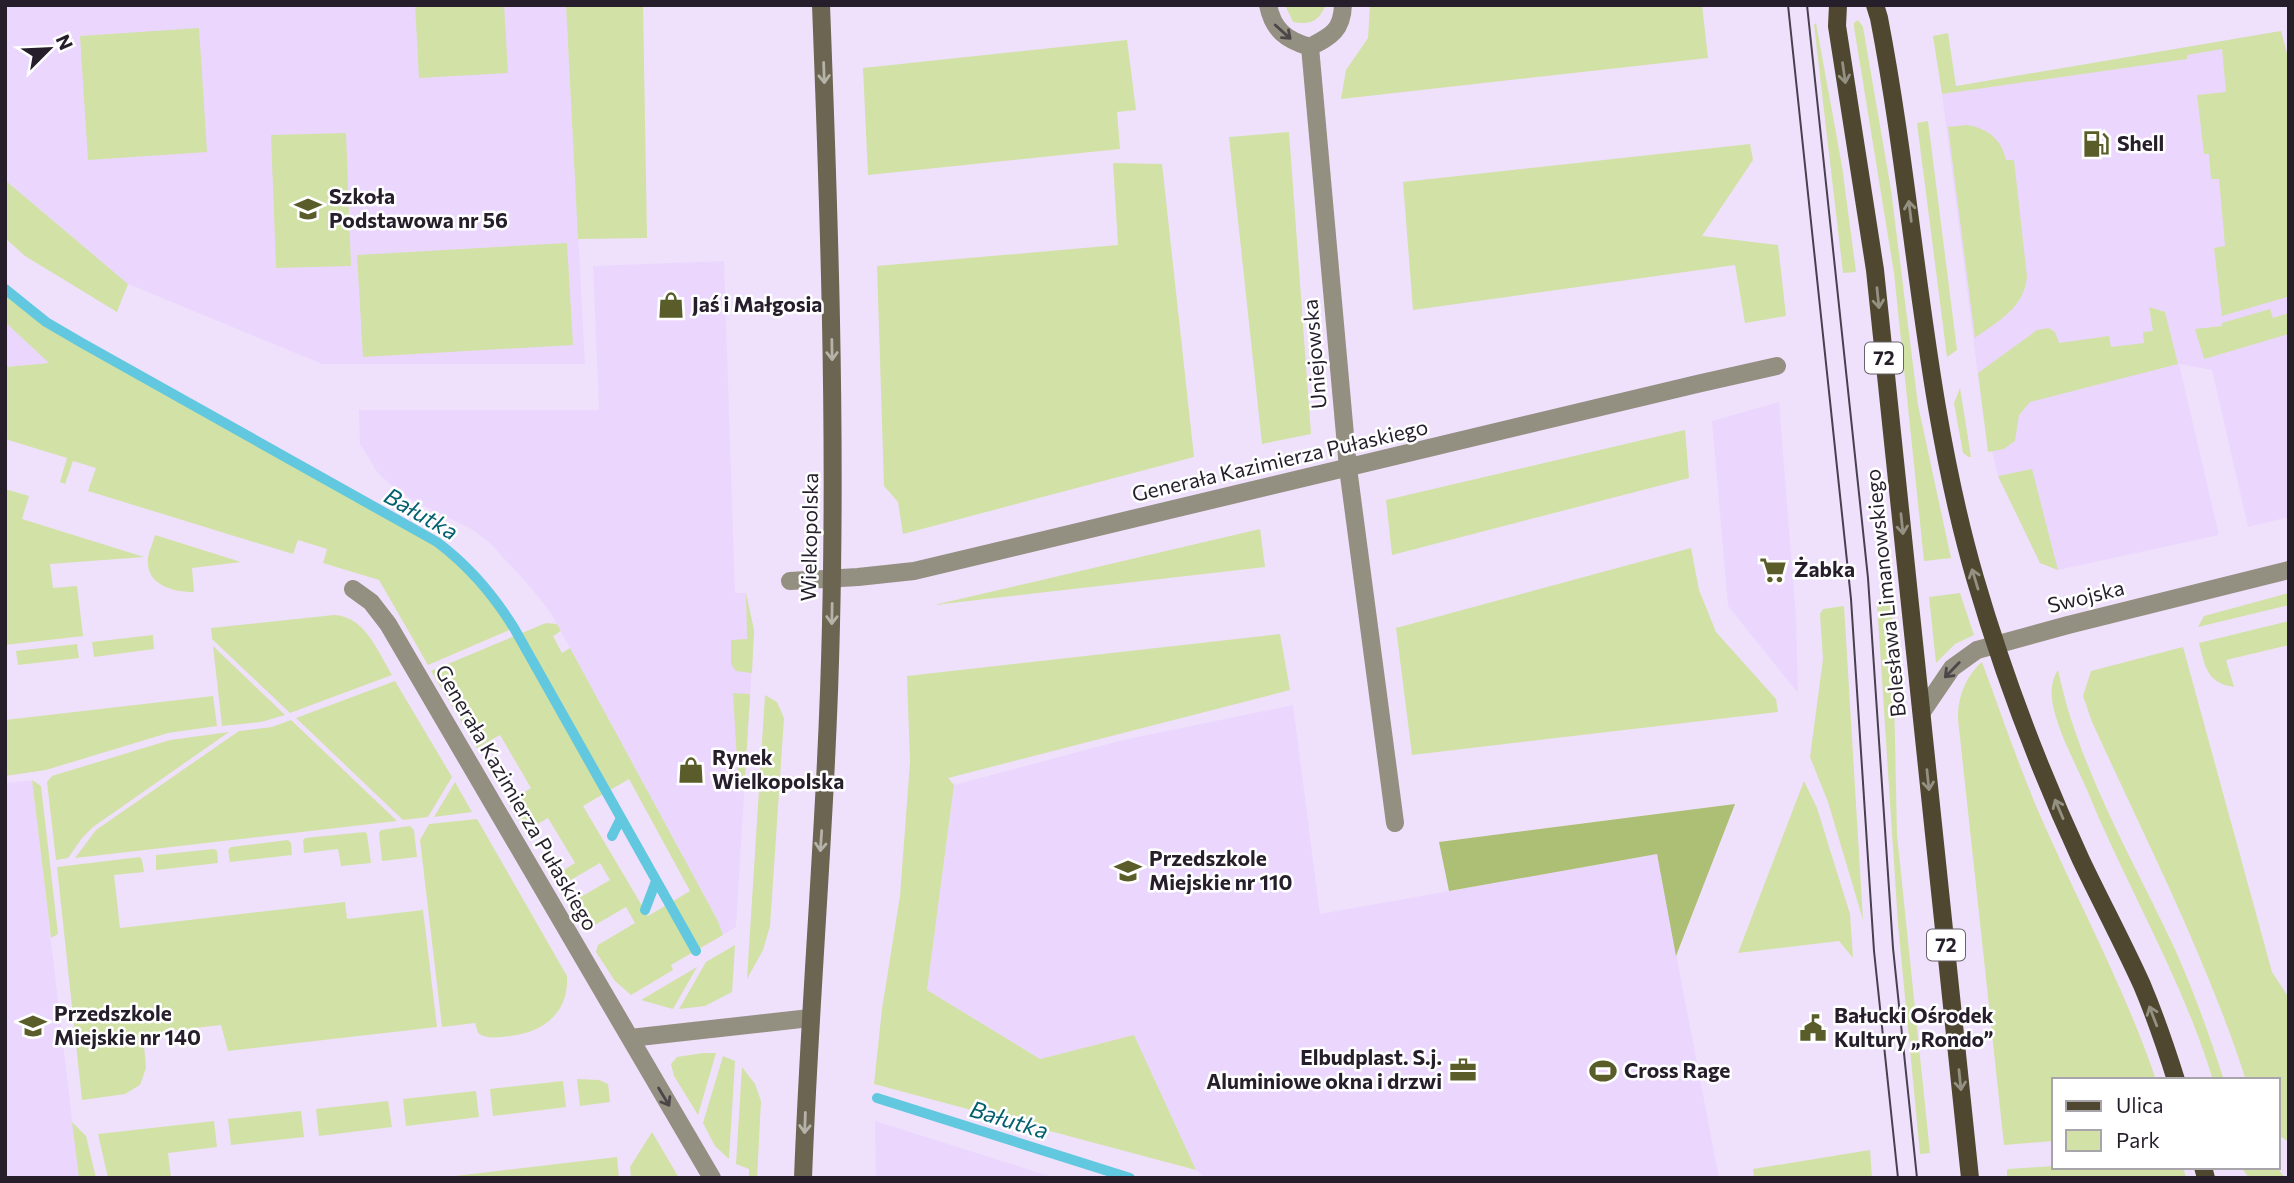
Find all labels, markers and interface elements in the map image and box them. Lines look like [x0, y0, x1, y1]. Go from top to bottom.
north arrow [14, 14, 84, 84]
one-way arrow [1274, 24, 1292, 40]
text: N [52, 31, 78, 53]
one-way arrow [1838, 61, 1851, 84]
one-way arrow [817, 62, 830, 85]
fuel station icon: Shell [2081, 129, 2111, 159]
place label: Shell [2117, 130, 2164, 155]
place label: Szkoła Podstawowa nr 56 [329, 183, 508, 232]
school or university icon: Szkoła Podstawowa nr 56 [293, 194, 323, 224]
one-way arrow [1904, 200, 1917, 223]
one-way arrow [1871, 286, 1884, 309]
shop icon: Jaś i Małgosia [656, 290, 686, 320]
place label: Jaś i Małgosia [692, 291, 822, 316]
street label: Uniejowska [1296, 298, 1331, 410]
one-way arrow [825, 338, 839, 361]
road number: 72 [1865, 342, 1903, 374]
street label: Generała Kazimierza Pułaskiego [1129, 413, 1430, 506]
street label: Bolesława Limanowskiego [1859, 468, 1910, 719]
street label: Wielkopolska [795, 472, 822, 602]
water label: Bałutka [380, 481, 463, 545]
one-way arrow [1895, 512, 1908, 535]
supermarket icon: Żabka [1758, 555, 1788, 585]
place label: Żabka [1794, 556, 1855, 581]
one-way arrow [1968, 568, 1981, 590]
street label: Swojska [2045, 574, 2127, 617]
one-way arrow [825, 602, 838, 625]
street label: Generała Kazimierza Pułaskiego [431, 660, 604, 935]
one-way arrow [1943, 661, 1960, 678]
place label: Rynek Wielkopolska [712, 744, 844, 793]
shop icon: Rynek Wielkopolska [676, 755, 706, 785]
one-way arrow [1922, 769, 1935, 791]
one-way arrow [2052, 798, 2065, 820]
one-way arrow [814, 829, 827, 852]
place label: Przedszkole Miejskie nr 110 [1149, 845, 1293, 894]
school or university icon: Przedszkole Miejskie nr 110 [1113, 856, 1143, 886]
road number: 72 [1927, 930, 1965, 960]
place label: Przedszkole Miejskie nr 140 [54, 1000, 201, 1049]
place label: Bałucki Ośrodek Kultury „Rondo” [1834, 1002, 1994, 1051]
one-way arrow [2146, 1005, 2158, 1027]
school or university icon: Przedszkole Miejskie nr 140 [18, 1011, 48, 1041]
public building icon: Bałucki Ośrodek Kultury „Rondo” [1798, 1013, 1828, 1043]
place label: Elbudplast. S.j. Aluminiowe okna i drzwi [1206, 1044, 1442, 1093]
office icon: Elbudplast. S.j. Aluminiowe okna i drzwi [1448, 1055, 1478, 1085]
sports icon: Cross Rage [1588, 1056, 1618, 1086]
place label: Cross Rage [1624, 1057, 1730, 1082]
one-way arrow [1954, 1068, 1967, 1090]
legend [2052, 1078, 2280, 1169]
one-way arrow [658, 1086, 672, 1106]
text: Ulica [2116, 1092, 2163, 1117]
water label: Bałutka [967, 1094, 1052, 1144]
one-way arrow [798, 1112, 811, 1135]
text: Park [2116, 1127, 2160, 1152]

